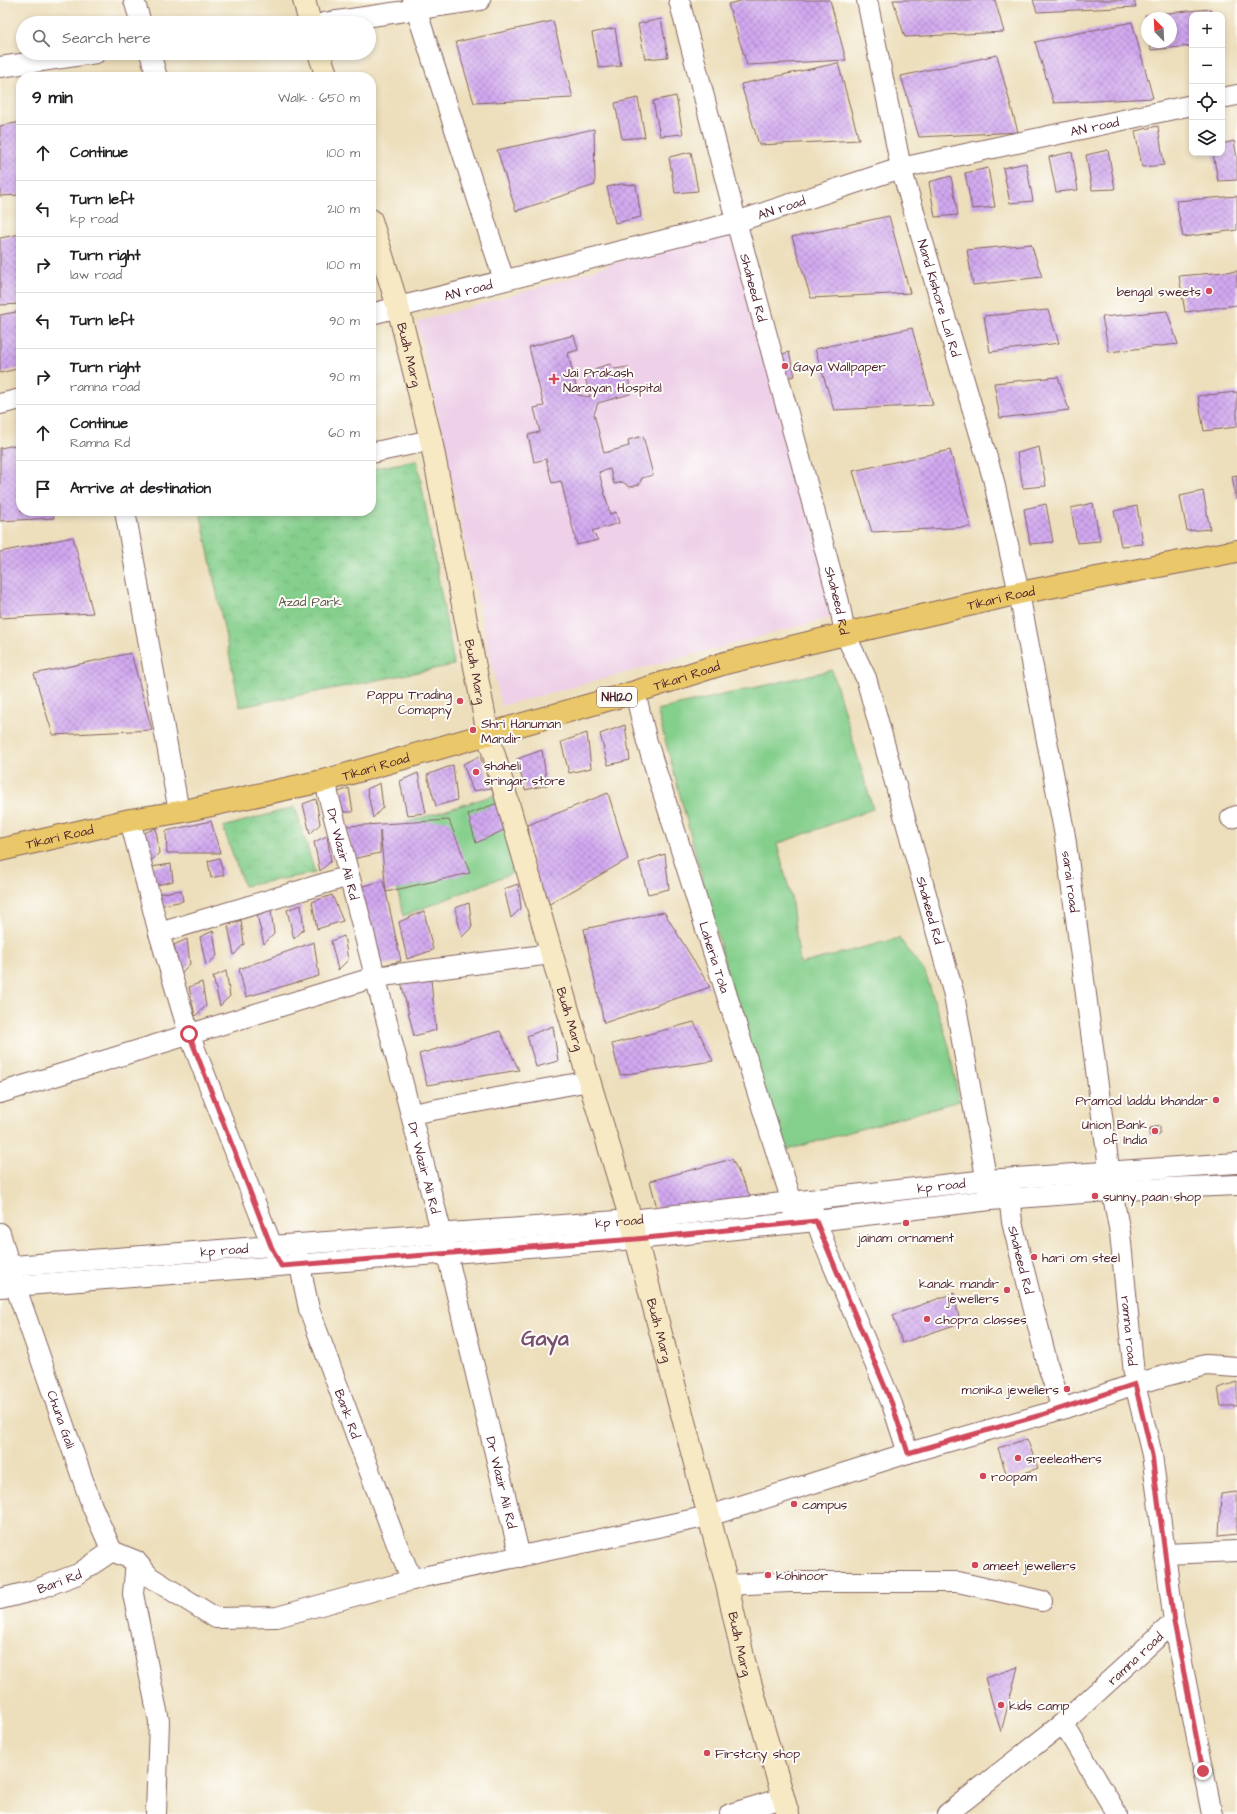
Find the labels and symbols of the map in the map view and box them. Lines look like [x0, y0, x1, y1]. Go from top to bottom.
north arrow [1141, 12, 1177, 48]
street label: AN road [1069, 113, 1121, 141]
street label: AN road [755, 192, 808, 224]
street label: Nand Kishore Lal Rd [913, 237, 965, 359]
street label: Shaheed Rd [735, 252, 771, 324]
street label: AN road [442, 276, 495, 305]
place label: bengal sweets [1117, 283, 1201, 302]
marker: bengal sweets [1204, 286, 1214, 296]
street label: Budh Marg [392, 321, 425, 389]
place label: Gaya Wallpaper [793, 358, 886, 377]
marker: Gaya Wallpaper [780, 361, 790, 371]
place label: Jai Prakash Narayan Hospital [563, 364, 662, 398]
marker: Jai Prakash Narayan Hospital [548, 373, 560, 385]
street label: Shaheed Rd [820, 564, 853, 637]
street label: Tikari Road [966, 582, 1037, 615]
park label: Azad Park [278, 593, 342, 611]
street label: Budh Marg [460, 638, 490, 706]
street label: Tikari Road [651, 657, 723, 695]
place label: Pappu Trading Comapny [367, 686, 452, 720]
road number: NH120 [597, 687, 637, 707]
marker: Pappu Trading Comapny [455, 696, 465, 706]
place label: Shri Hanuman Mandir [481, 715, 561, 748]
marker: Shri Hanuman Mandir [468, 725, 478, 735]
street label: Tikari Road [340, 749, 412, 785]
place label: shaheli sringar store [484, 757, 565, 791]
marker: shaheli sringar store [471, 767, 481, 777]
street label: Dr Wazir Ali Rd [322, 806, 363, 902]
street label: Tikari Road [24, 821, 96, 854]
street label: sarai road [1057, 850, 1083, 914]
street label: Shaheed Rd [911, 874, 948, 947]
street label: Laheria Tola [694, 919, 734, 996]
street label: Budh Marg [552, 985, 588, 1053]
route start [180, 1025, 198, 1043]
place label: Pramod laddu bhandar [1076, 1092, 1208, 1110]
marker: Pramod laddu bhandar [1211, 1095, 1221, 1105]
place label: Union Bank of India [1082, 1116, 1147, 1149]
street label: Dr Wazir Ali Rd [403, 1120, 444, 1216]
marker: Union Bank of India [1150, 1126, 1160, 1136]
street label: kp road [916, 1174, 967, 1198]
place label: sunny paan shop [1103, 1188, 1201, 1207]
marker: sunny paan shop [1090, 1191, 1100, 1201]
street label: kp road [595, 1211, 645, 1233]
marker: jainam ornament [901, 1218, 911, 1228]
street label: Shaheed Rd [1003, 1224, 1038, 1296]
place label: jainam ornament [856, 1229, 955, 1247]
street label: kp road [200, 1240, 249, 1261]
place label: hari om steel [1042, 1249, 1120, 1267]
marker: hari om steel [1029, 1252, 1039, 1262]
place label: kanak mandir jewellers [919, 1275, 999, 1308]
marker: kanak mandir jewellers [1002, 1285, 1012, 1295]
street label: ramna road [1116, 1295, 1141, 1367]
street label: Budh Marg [642, 1296, 676, 1365]
place label: chopra classes [935, 1311, 1027, 1329]
marker: chopra classes [922, 1314, 932, 1324]
district label: Gaya [521, 1324, 569, 1356]
place label: monika jewellers [962, 1381, 1059, 1399]
marker: monika jewellers [1062, 1384, 1072, 1394]
street label: Bank Rd [330, 1387, 365, 1442]
street label: Chuna Gali [42, 1388, 79, 1451]
street label: Dr Wazir Ali Rd [481, 1435, 521, 1531]
place label: sreeleathers [1026, 1450, 1102, 1468]
marker: sreeleathers [1013, 1453, 1023, 1463]
place label: roopam [991, 1468, 1038, 1486]
marker: roopam [978, 1471, 988, 1481]
place label: campus [802, 1496, 848, 1514]
marker: campus [789, 1499, 799, 1509]
place label: ameet jewellers [983, 1557, 1076, 1575]
marker: ameet jewellers [970, 1560, 980, 1570]
street label: Bari Rd [35, 1565, 85, 1598]
place label: kohinoor [776, 1567, 828, 1585]
marker: kohinoor [763, 1570, 773, 1580]
street label: Budh Marg [723, 1610, 756, 1679]
street label: ramna road [1104, 1628, 1168, 1689]
place label: kids camp [1009, 1697, 1070, 1715]
marker: kids camp [996, 1700, 1006, 1710]
place label: Firstcry shop [715, 1745, 800, 1764]
marker: Firstcry shop [702, 1748, 712, 1758]
route end [1194, 1762, 1212, 1780]

